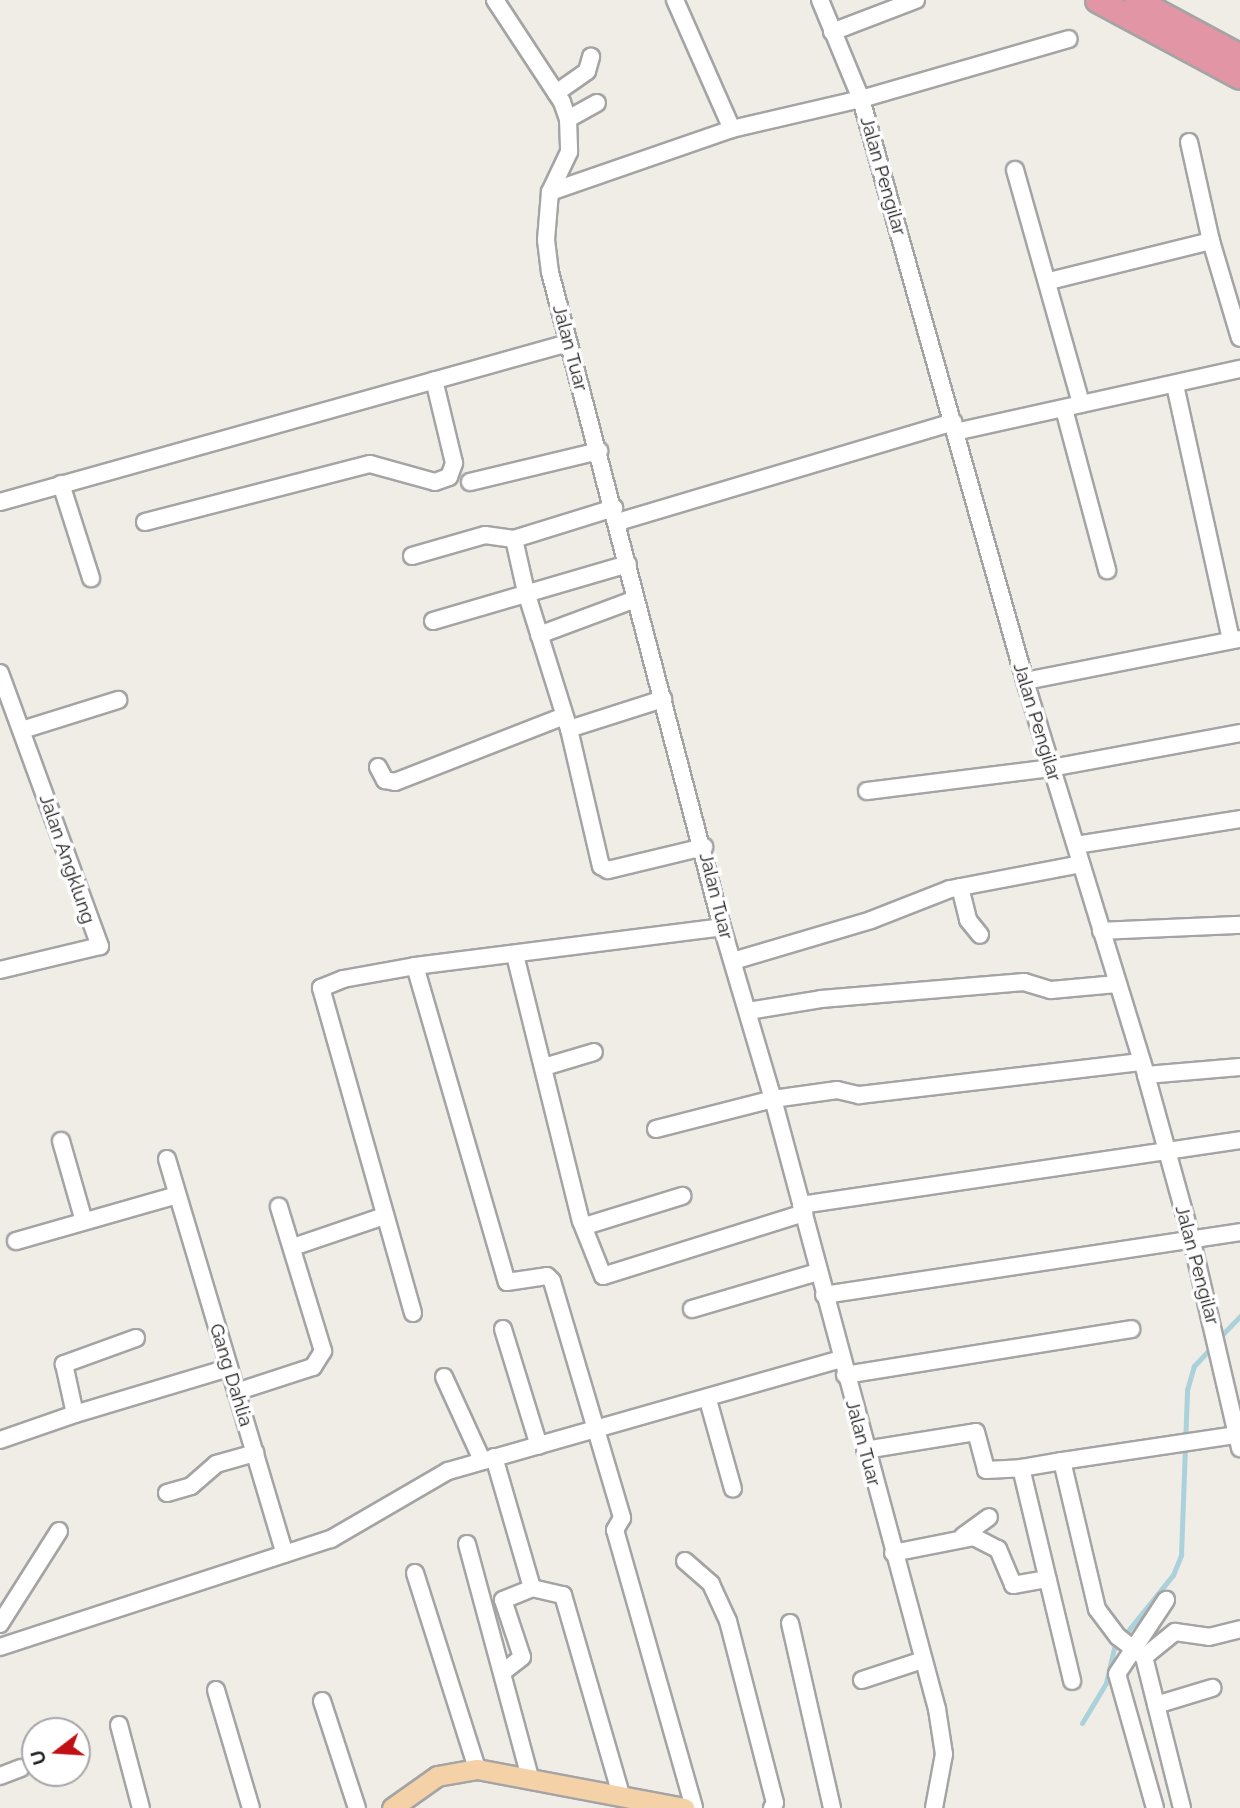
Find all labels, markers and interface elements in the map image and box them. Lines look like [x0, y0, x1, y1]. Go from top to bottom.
street label: Jalan Pengilar [855, 114, 911, 238]
street label: Jalan Tuar [547, 302, 593, 394]
street label: Jalan Pengilar [1008, 660, 1066, 784]
street label: Jalan Angklung [34, 791, 100, 927]
street label: Jalan Tuar [694, 850, 738, 942]
street label: Jalan Pengilar [1170, 1203, 1224, 1327]
street label: Gang Dahlia [205, 1321, 257, 1429]
street label: Jalan Tuar [840, 1397, 886, 1489]
north arrow [21, 1717, 91, 1787]
text: U [25, 1748, 50, 1768]

